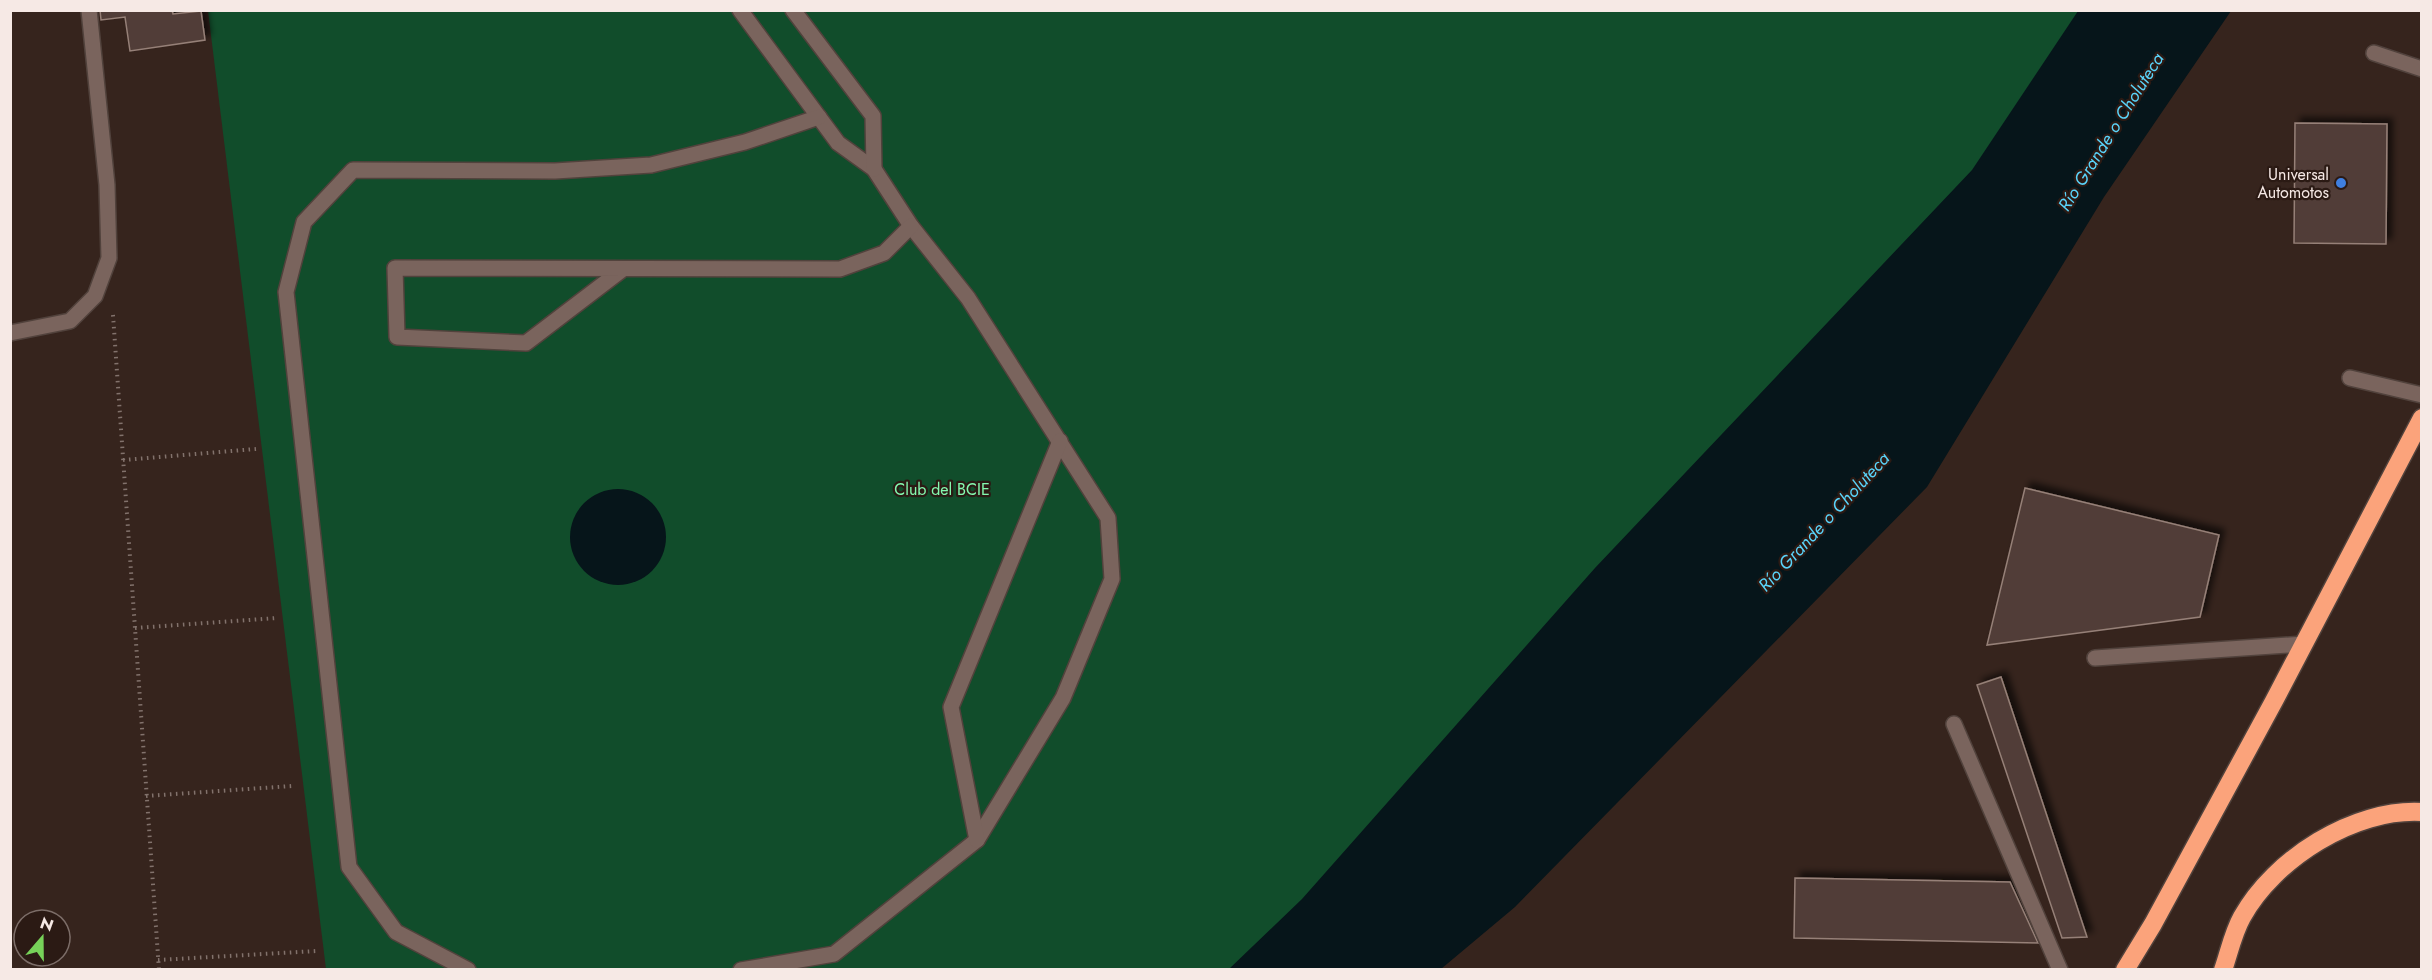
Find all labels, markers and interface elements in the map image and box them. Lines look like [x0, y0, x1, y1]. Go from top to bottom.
water label: Río Grande o Choluteca [2052, 48, 2170, 216]
place label: Universal Automotos [2258, 163, 2329, 204]
marker: Universal Automotos [2334, 176, 2348, 190]
water label: Río Grande o Choluteca [1752, 446, 1896, 598]
park label: Club del BCIE [894, 478, 990, 501]
north arrow [12, 908, 72, 968]
text: N [37, 911, 57, 937]

